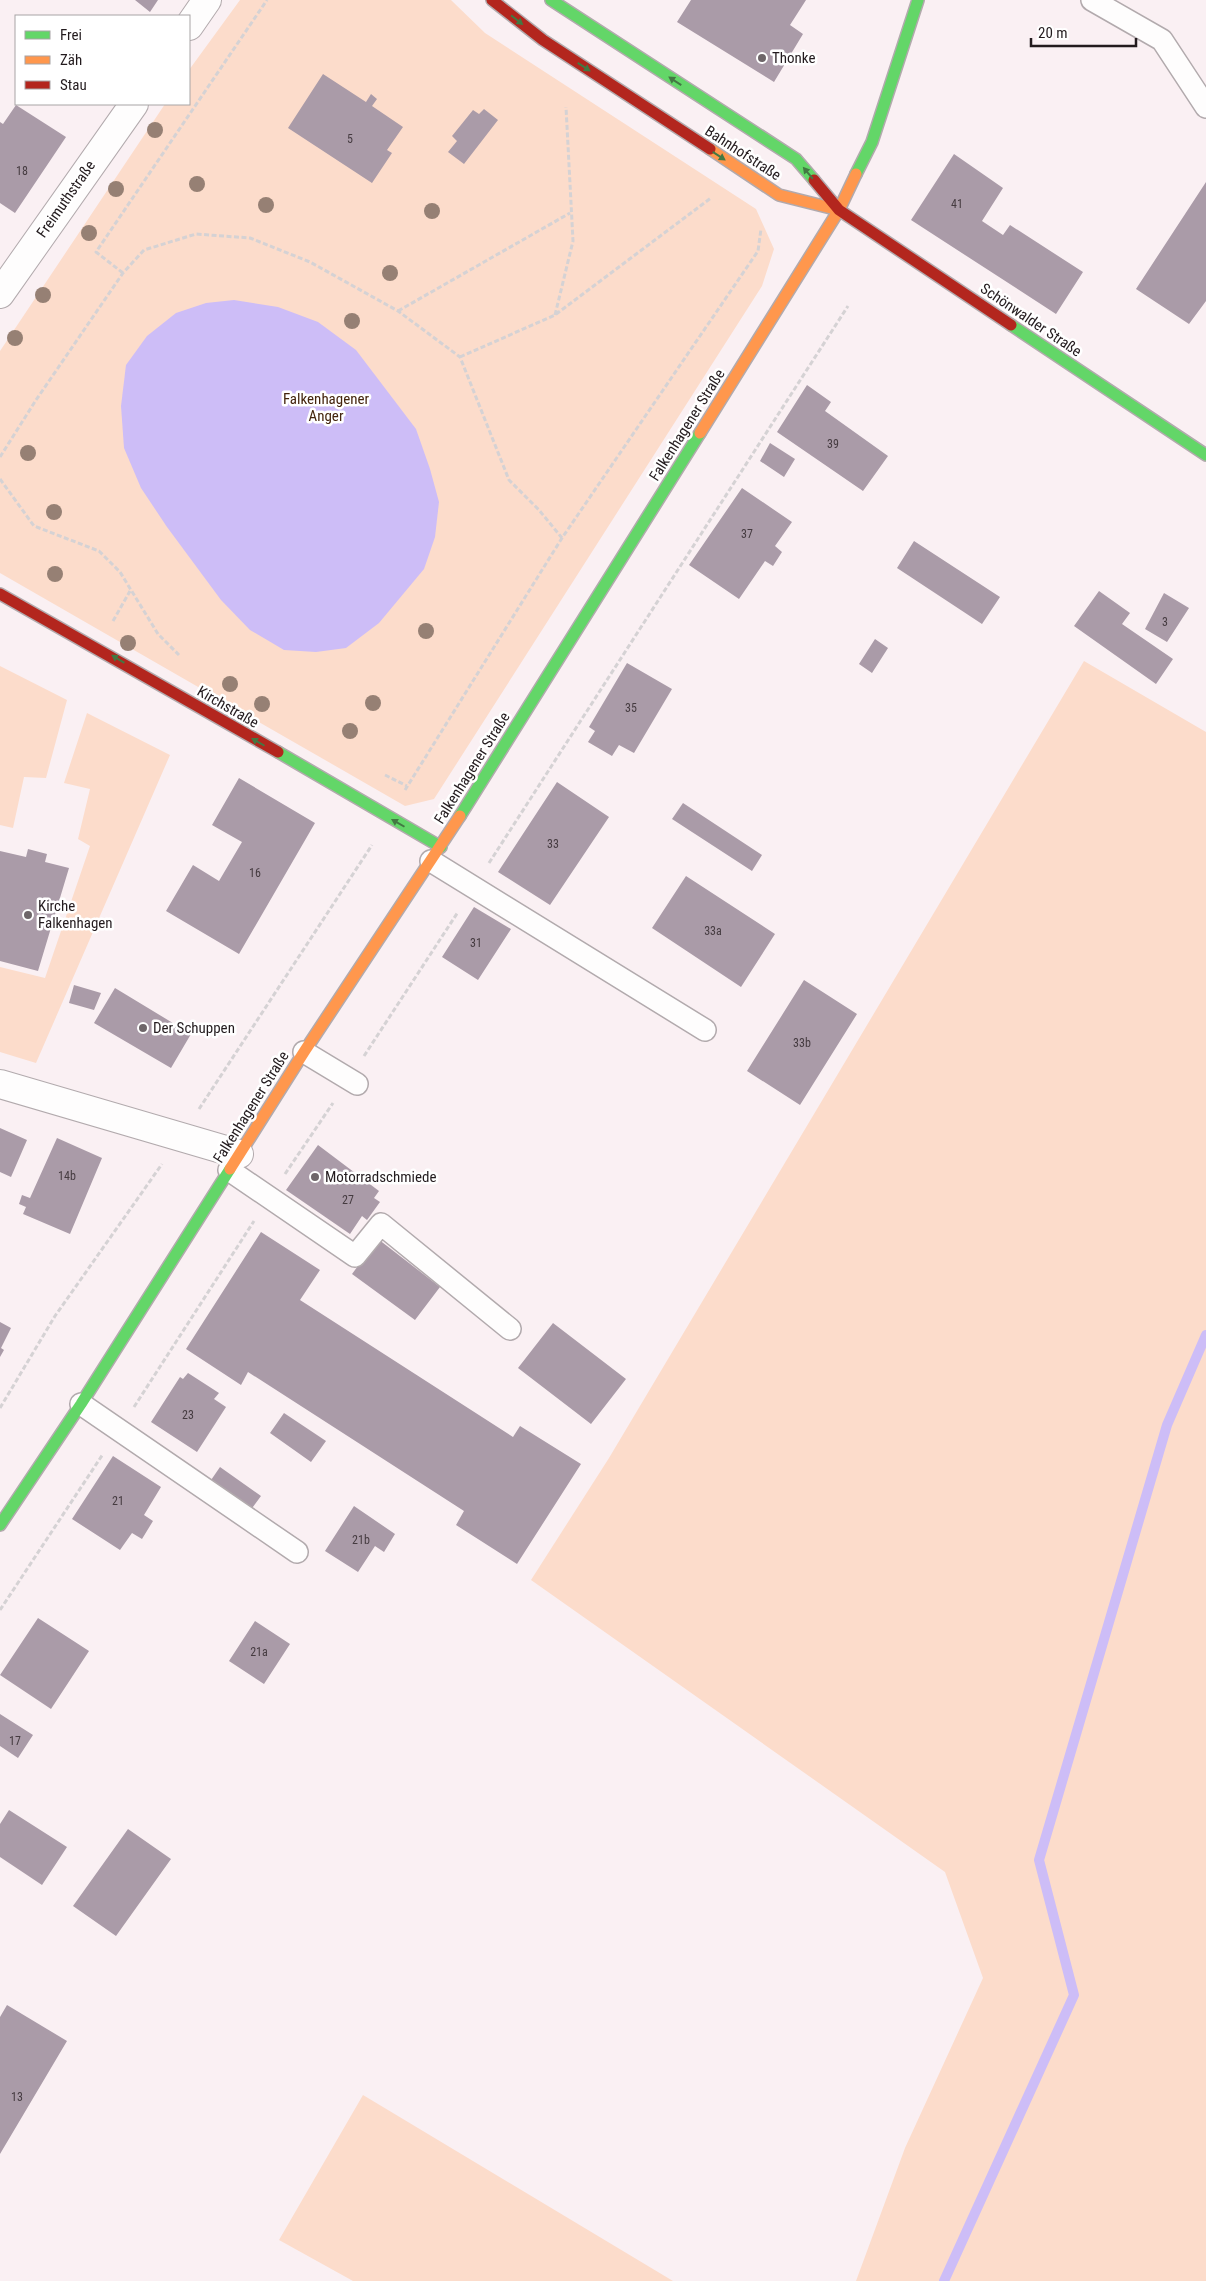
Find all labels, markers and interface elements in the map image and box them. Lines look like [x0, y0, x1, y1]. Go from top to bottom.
legend [15, 15, 190, 105]
one-way arrow [511, 15, 524, 25]
scale bar [1031, 15, 1136, 47]
text: 20 m [1038, 24, 1068, 42]
text: Frei [60, 26, 82, 44]
place label: Thonke [772, 49, 816, 67]
text: Zäh [60, 51, 82, 69]
marker: Thonke [756, 52, 768, 64]
one-way arrow [577, 62, 590, 71]
text: Stau [60, 76, 87, 94]
one-way arrow [668, 76, 681, 86]
street label: Bahnhofstraße [702, 122, 784, 184]
house number: 5 [347, 132, 353, 146]
one-way arrow [713, 151, 726, 161]
street label: Freimuthstraße [33, 157, 99, 241]
house number: 18 [16, 164, 28, 178]
one-way arrow [802, 167, 813, 180]
house number: 41 [951, 197, 963, 211]
street label: Schönwalder Straße [977, 280, 1085, 360]
street label: Falkenhagener Straße [645, 366, 729, 484]
park label: Falkenhagener Anger [283, 390, 370, 425]
house number: 39 [827, 437, 839, 451]
house number: 37 [741, 527, 753, 541]
house number: 3 [1162, 615, 1168, 629]
one-way arrow [111, 654, 124, 663]
street label: Kirchstraße [194, 682, 262, 732]
house number: 35 [625, 701, 637, 715]
street label: Falkenhagener Straße [430, 709, 514, 827]
one-way arrow [251, 737, 264, 746]
one-way arrow [392, 818, 405, 827]
house number: 33 [547, 837, 559, 851]
house number: 16 [249, 866, 261, 880]
place label: Kirche Falkenhagen [38, 897, 113, 932]
marker: Kirche Falkenhagen [22, 909, 34, 921]
house number: 33a [704, 924, 722, 938]
house number: 31 [470, 936, 482, 950]
place label: Der Schuppen [153, 1019, 235, 1037]
marker: Der Schuppen [137, 1022, 149, 1034]
house number: 33b [793, 1036, 811, 1050]
street label: Falkenhagener Straße [209, 1048, 293, 1166]
place label: Motorradschmiede [325, 1168, 436, 1186]
house number: 14b [58, 1169, 76, 1183]
marker: Motorradschmiede [309, 1171, 321, 1183]
house number: 27 [342, 1193, 354, 1207]
house number: 23 [182, 1408, 194, 1422]
house number: 21 [112, 1494, 124, 1508]
house number: 21b [352, 1533, 370, 1547]
house number: 21a [250, 1645, 268, 1659]
house number: 17 [9, 1734, 21, 1748]
house number: 13 [11, 2090, 23, 2104]

